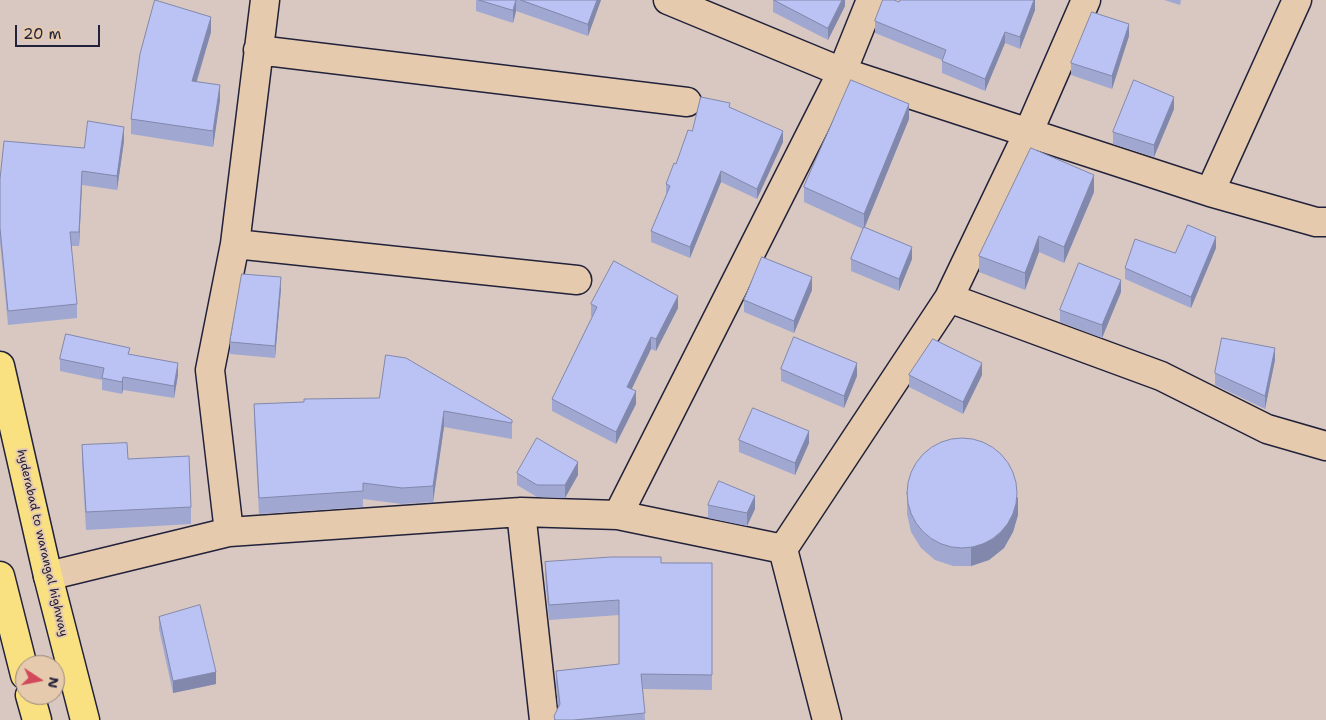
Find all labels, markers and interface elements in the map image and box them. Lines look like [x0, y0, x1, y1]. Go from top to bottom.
scale bar [18, 15, 102, 47]
text: 20 m [23, 24, 62, 44]
street label: hyderabad to warangal highway [13, 448, 71, 638]
north arrow [15, 655, 65, 705]
text: N [44, 676, 64, 690]

